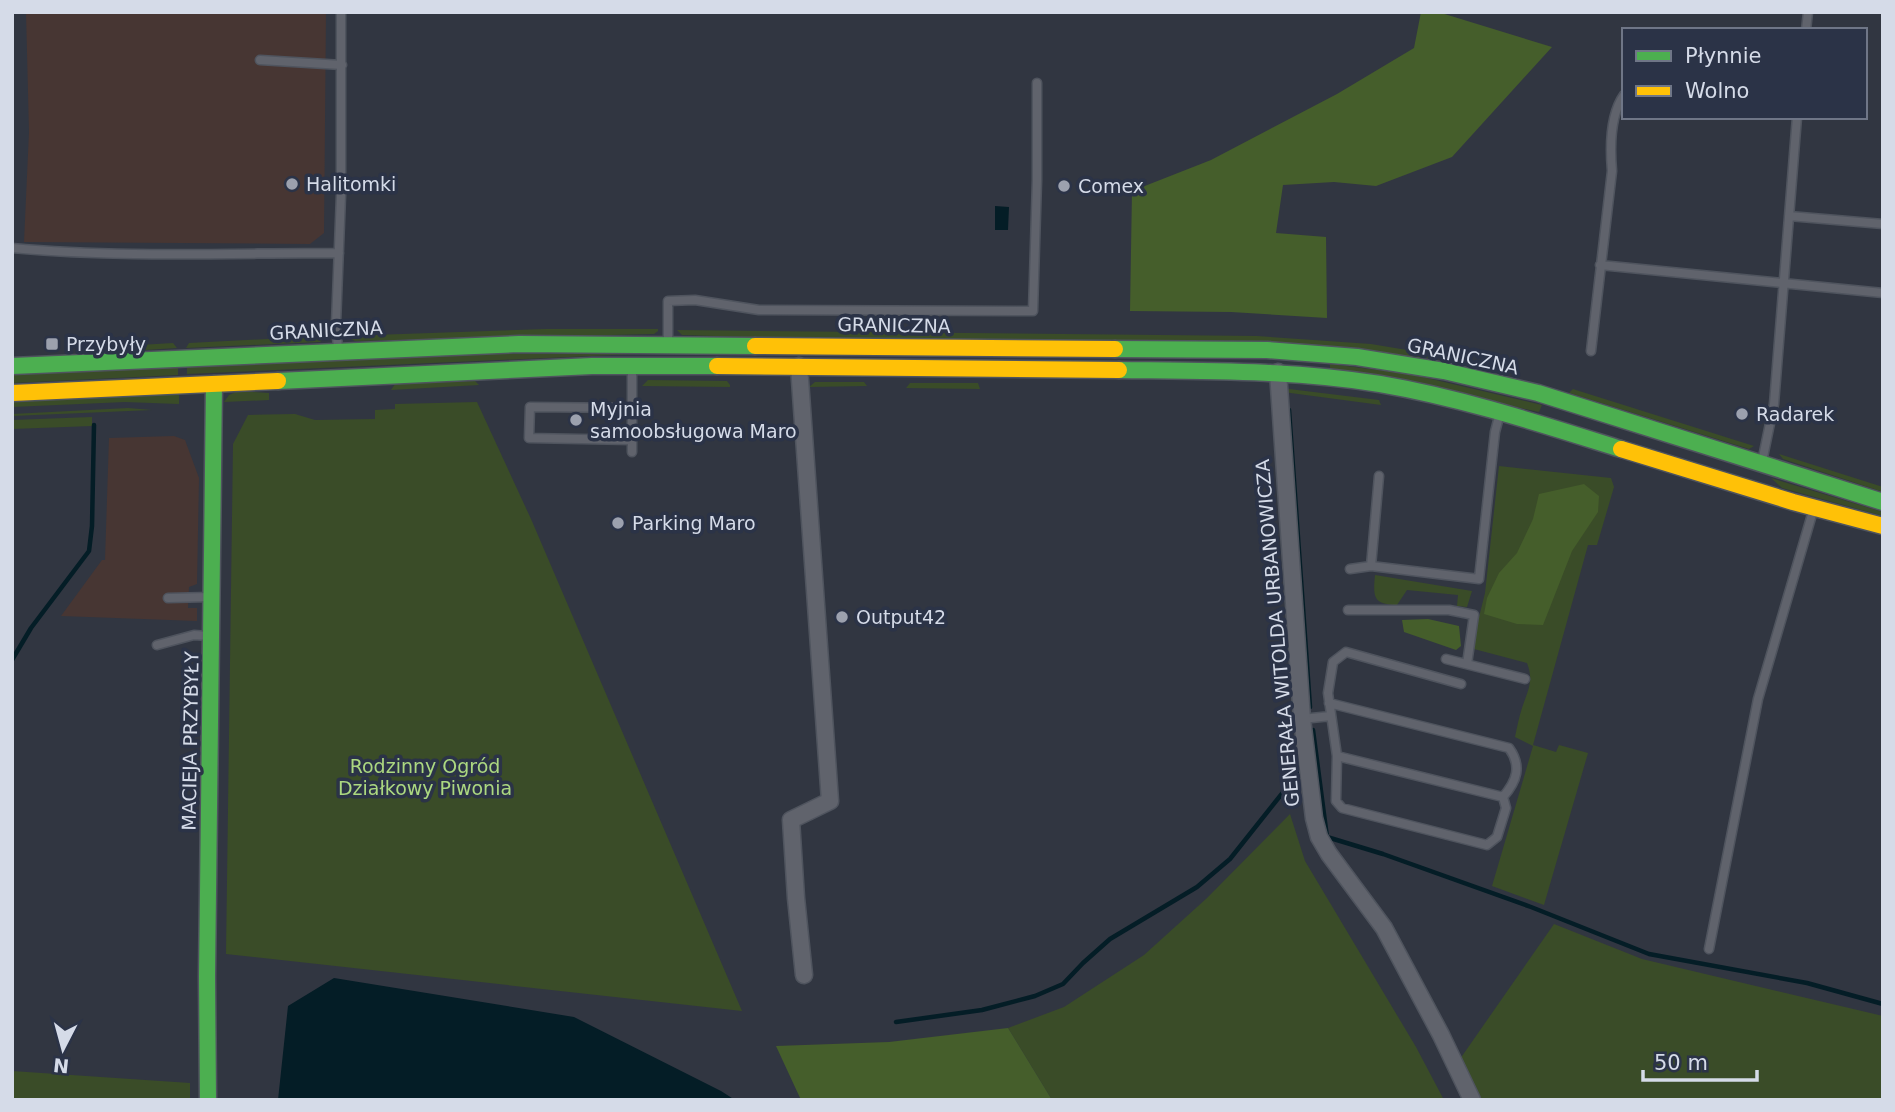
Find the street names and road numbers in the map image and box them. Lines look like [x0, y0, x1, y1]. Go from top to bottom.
street label: GRANICZNA [837, 313, 951, 337]
street label: GRANICZNA [269, 316, 383, 344]
street label: GRANICZNA [1405, 333, 1521, 379]
street label: GENERAŁA WITOLDA URBANOWICZA [1251, 458, 1303, 808]
street label: MACIEJA PRZYBYŁY [177, 651, 203, 831]

